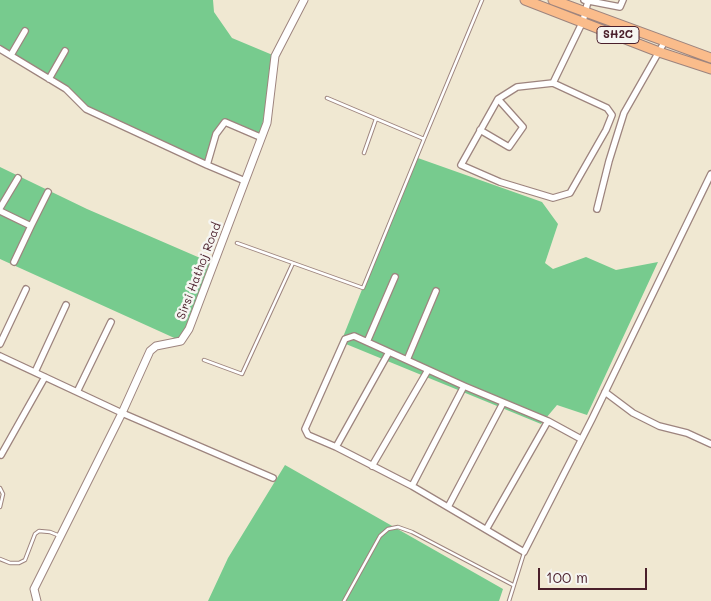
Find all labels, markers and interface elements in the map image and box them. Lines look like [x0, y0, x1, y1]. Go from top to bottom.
road number: SH2C [597, 26, 639, 44]
street label: Sirsi Hathoj Road [174, 220, 224, 322]
scale bar [541, 558, 650, 590]
text: 100 m [546, 567, 588, 587]

